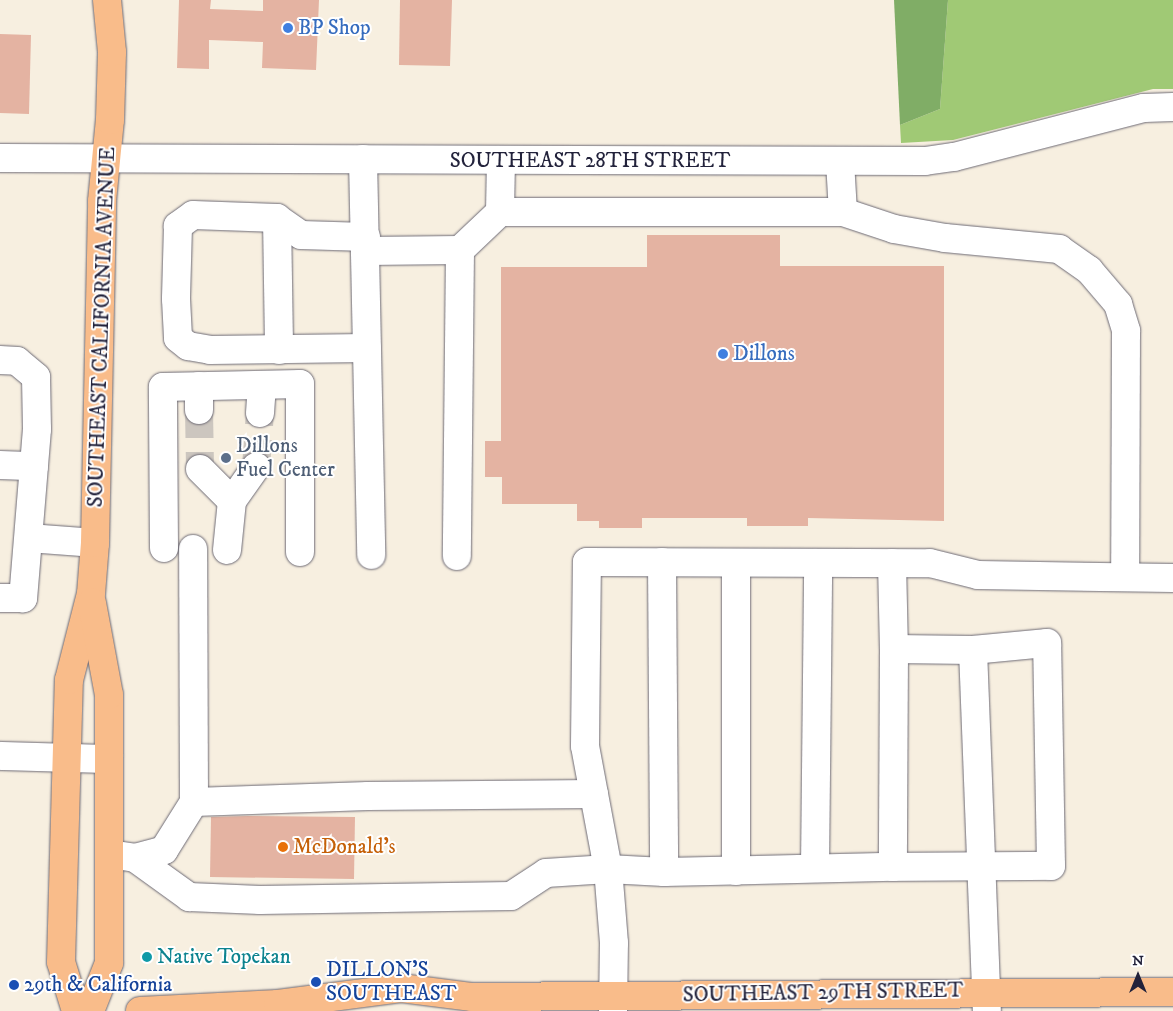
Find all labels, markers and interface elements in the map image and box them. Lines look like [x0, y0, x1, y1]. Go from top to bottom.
place label: BP Shop [298, 15, 371, 41]
marker: BP Shop [282, 22, 294, 34]
street label: SOUTHEAST CALIFORNIA AVENUE [83, 146, 121, 508]
street label: SOUTHEAST 28TH STREET [450, 148, 730, 174]
place label: Dillons [733, 341, 795, 367]
marker: Dillons [717, 348, 729, 360]
place label: Dillons Fuel Center [236, 433, 335, 483]
marker: Dillons Fuel Center [220, 452, 232, 464]
place label: McDonald's [293, 834, 396, 860]
marker: McDonald's [277, 841, 289, 853]
place label: Native Topekan [157, 944, 291, 970]
marker: Native Topekan [141, 951, 153, 963]
north arrow [1113, 951, 1163, 1001]
text: N [1132, 952, 1144, 970]
place label: DILLON'S SOUTHEAST [326, 957, 457, 1007]
place label: 29th & California [24, 972, 172, 998]
marker: DILLON'S SOUTHEAST [310, 976, 322, 988]
street label: SOUTHEAST 29TH STREET [682, 978, 964, 1008]
marker: 29th & California [8, 979, 20, 991]

